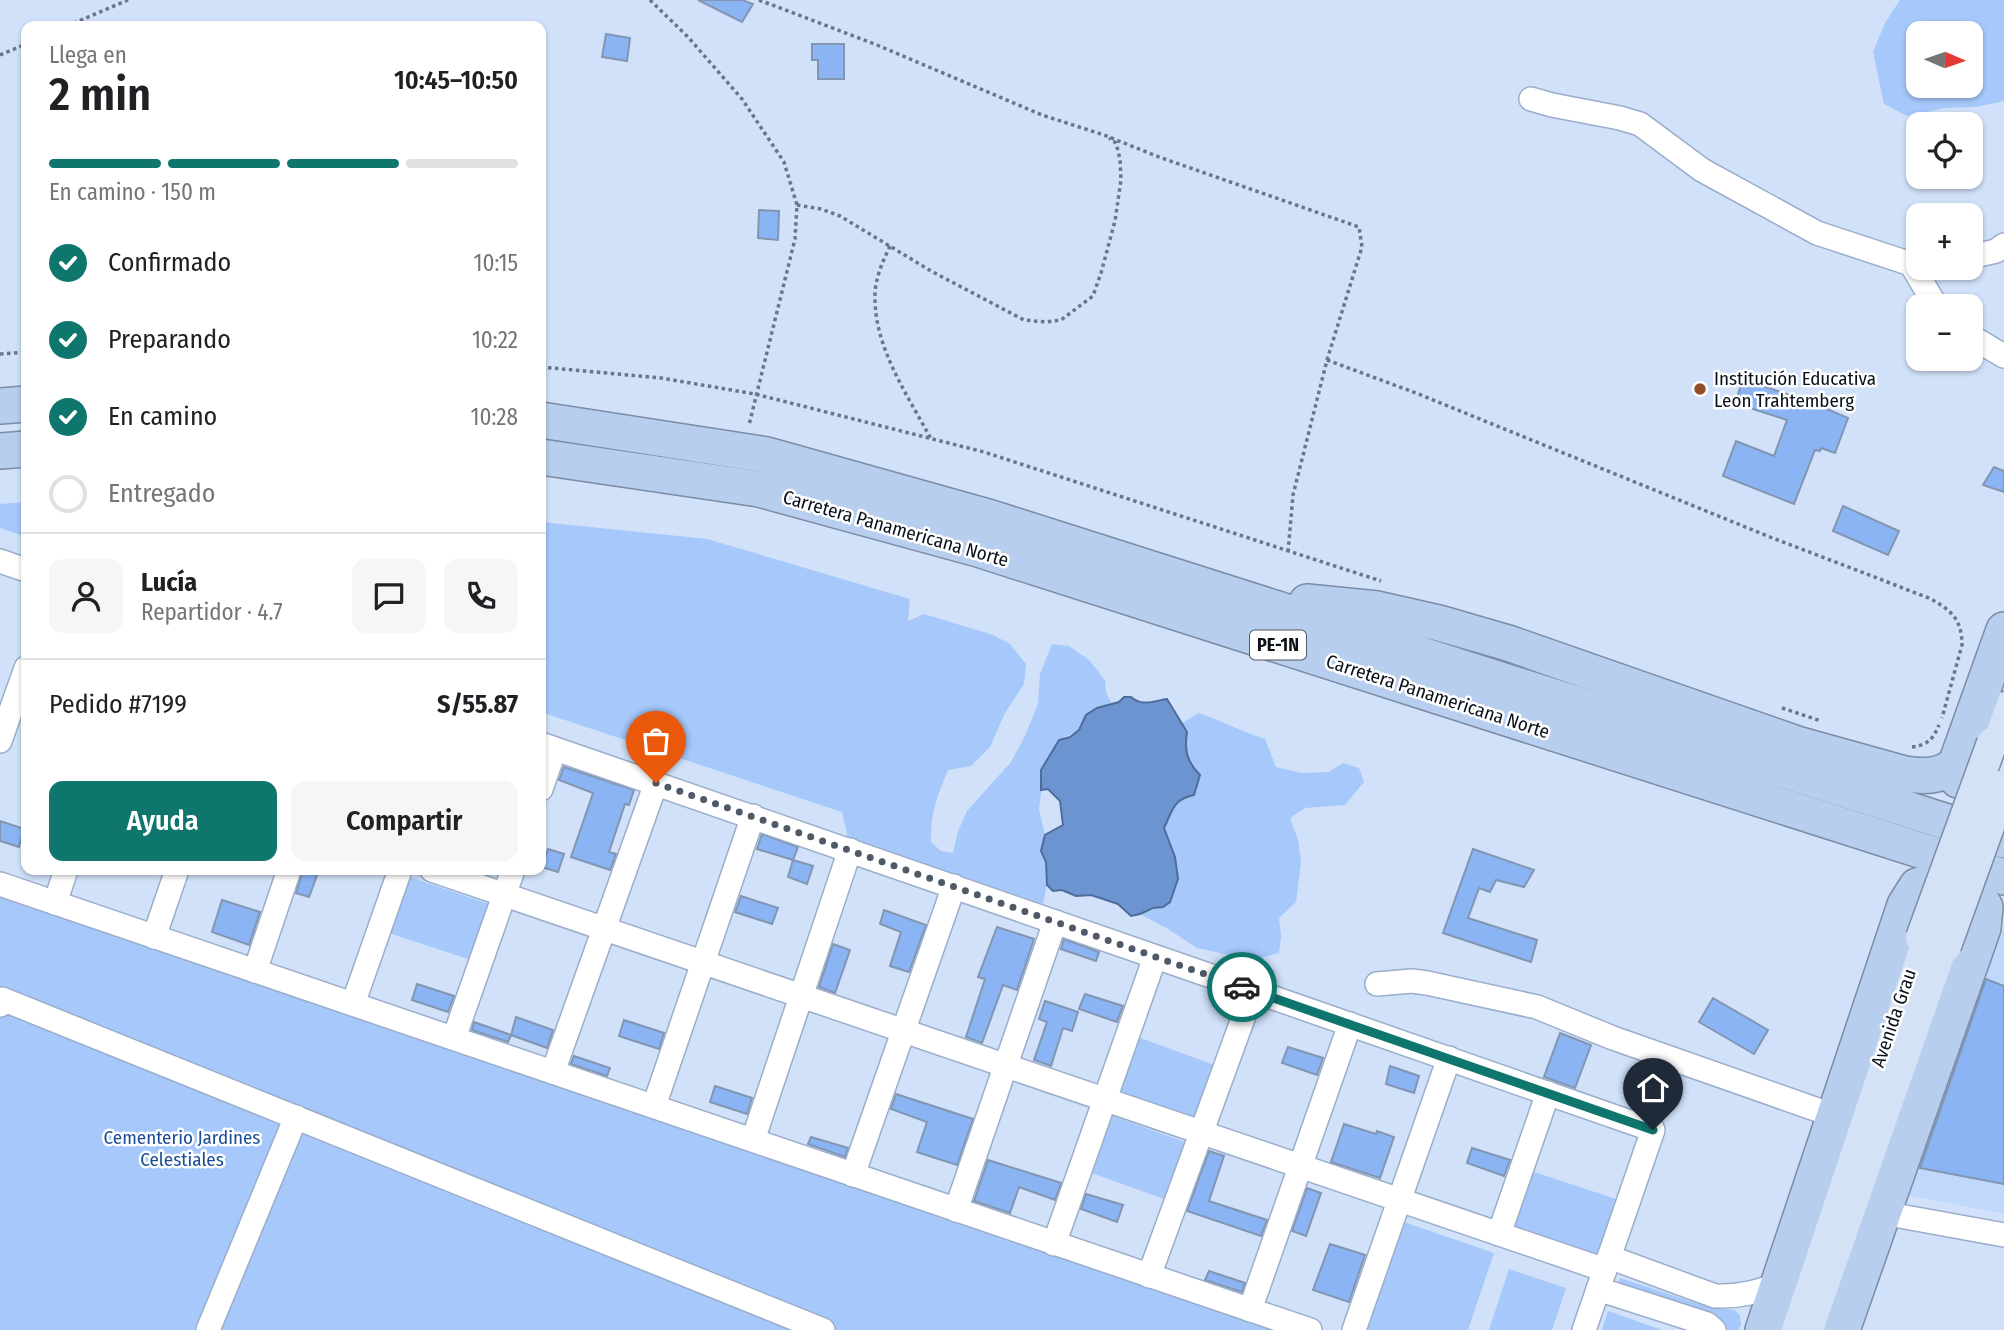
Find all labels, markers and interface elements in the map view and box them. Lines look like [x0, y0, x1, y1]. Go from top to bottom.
north arrow [1906, 21, 1983, 98]
map controls [1906, 21, 1983, 371]
text: Llega en [49, 41, 127, 69]
text: 10:45–10:50 [394, 65, 518, 96]
text: 2 min [49, 67, 151, 122]
button: locate [1906, 112, 1983, 189]
text: En camino · 150 m [49, 178, 216, 206]
button: + [1906, 203, 1983, 280]
icon: check [49, 244, 87, 282]
text: Confirmado [108, 247, 231, 278]
text: 10:15 [474, 249, 518, 277]
button: − [1906, 294, 1983, 371]
icon: check [49, 321, 87, 359]
text: Preparando [108, 324, 231, 355]
text: 10:22 [472, 326, 518, 354]
place label: Institución Educativa Leon Trahtemberg [1714, 367, 1876, 412]
marker: Institución Educativa Leon Trahtemberg [1692, 381, 1708, 397]
icon: check [49, 398, 87, 436]
text: En camino [108, 401, 217, 432]
text: 10:28 [471, 403, 518, 431]
text: Entregado [108, 478, 215, 509]
street label: Carretera Panamericana Norte [780, 485, 1011, 572]
button: person [49, 559, 123, 633]
button: chat [352, 559, 426, 633]
button: phone [444, 559, 518, 633]
text: Lucía [141, 567, 197, 598]
text: Repartidor · 4.7 [141, 598, 283, 626]
road number: PE-1N [1250, 630, 1306, 660]
street label: Carretera Panamericana Norte [1323, 649, 1552, 743]
text: Pedido #7199 [49, 689, 187, 720]
text: S/55.87 [437, 689, 518, 720]
pin [626, 711, 686, 783]
icon: bag [637, 722, 675, 760]
button: Ayuda [49, 781, 277, 861]
button: Compartir [291, 781, 518, 861]
courier [1207, 952, 1277, 1022]
street label: Avenida Grau [1866, 966, 1921, 1070]
icon: car [1223, 968, 1261, 1006]
pin [1623, 1058, 1683, 1130]
icon: home [1634, 1069, 1672, 1107]
park label: Cementerio Jardines Celestiales [104, 1126, 260, 1171]

